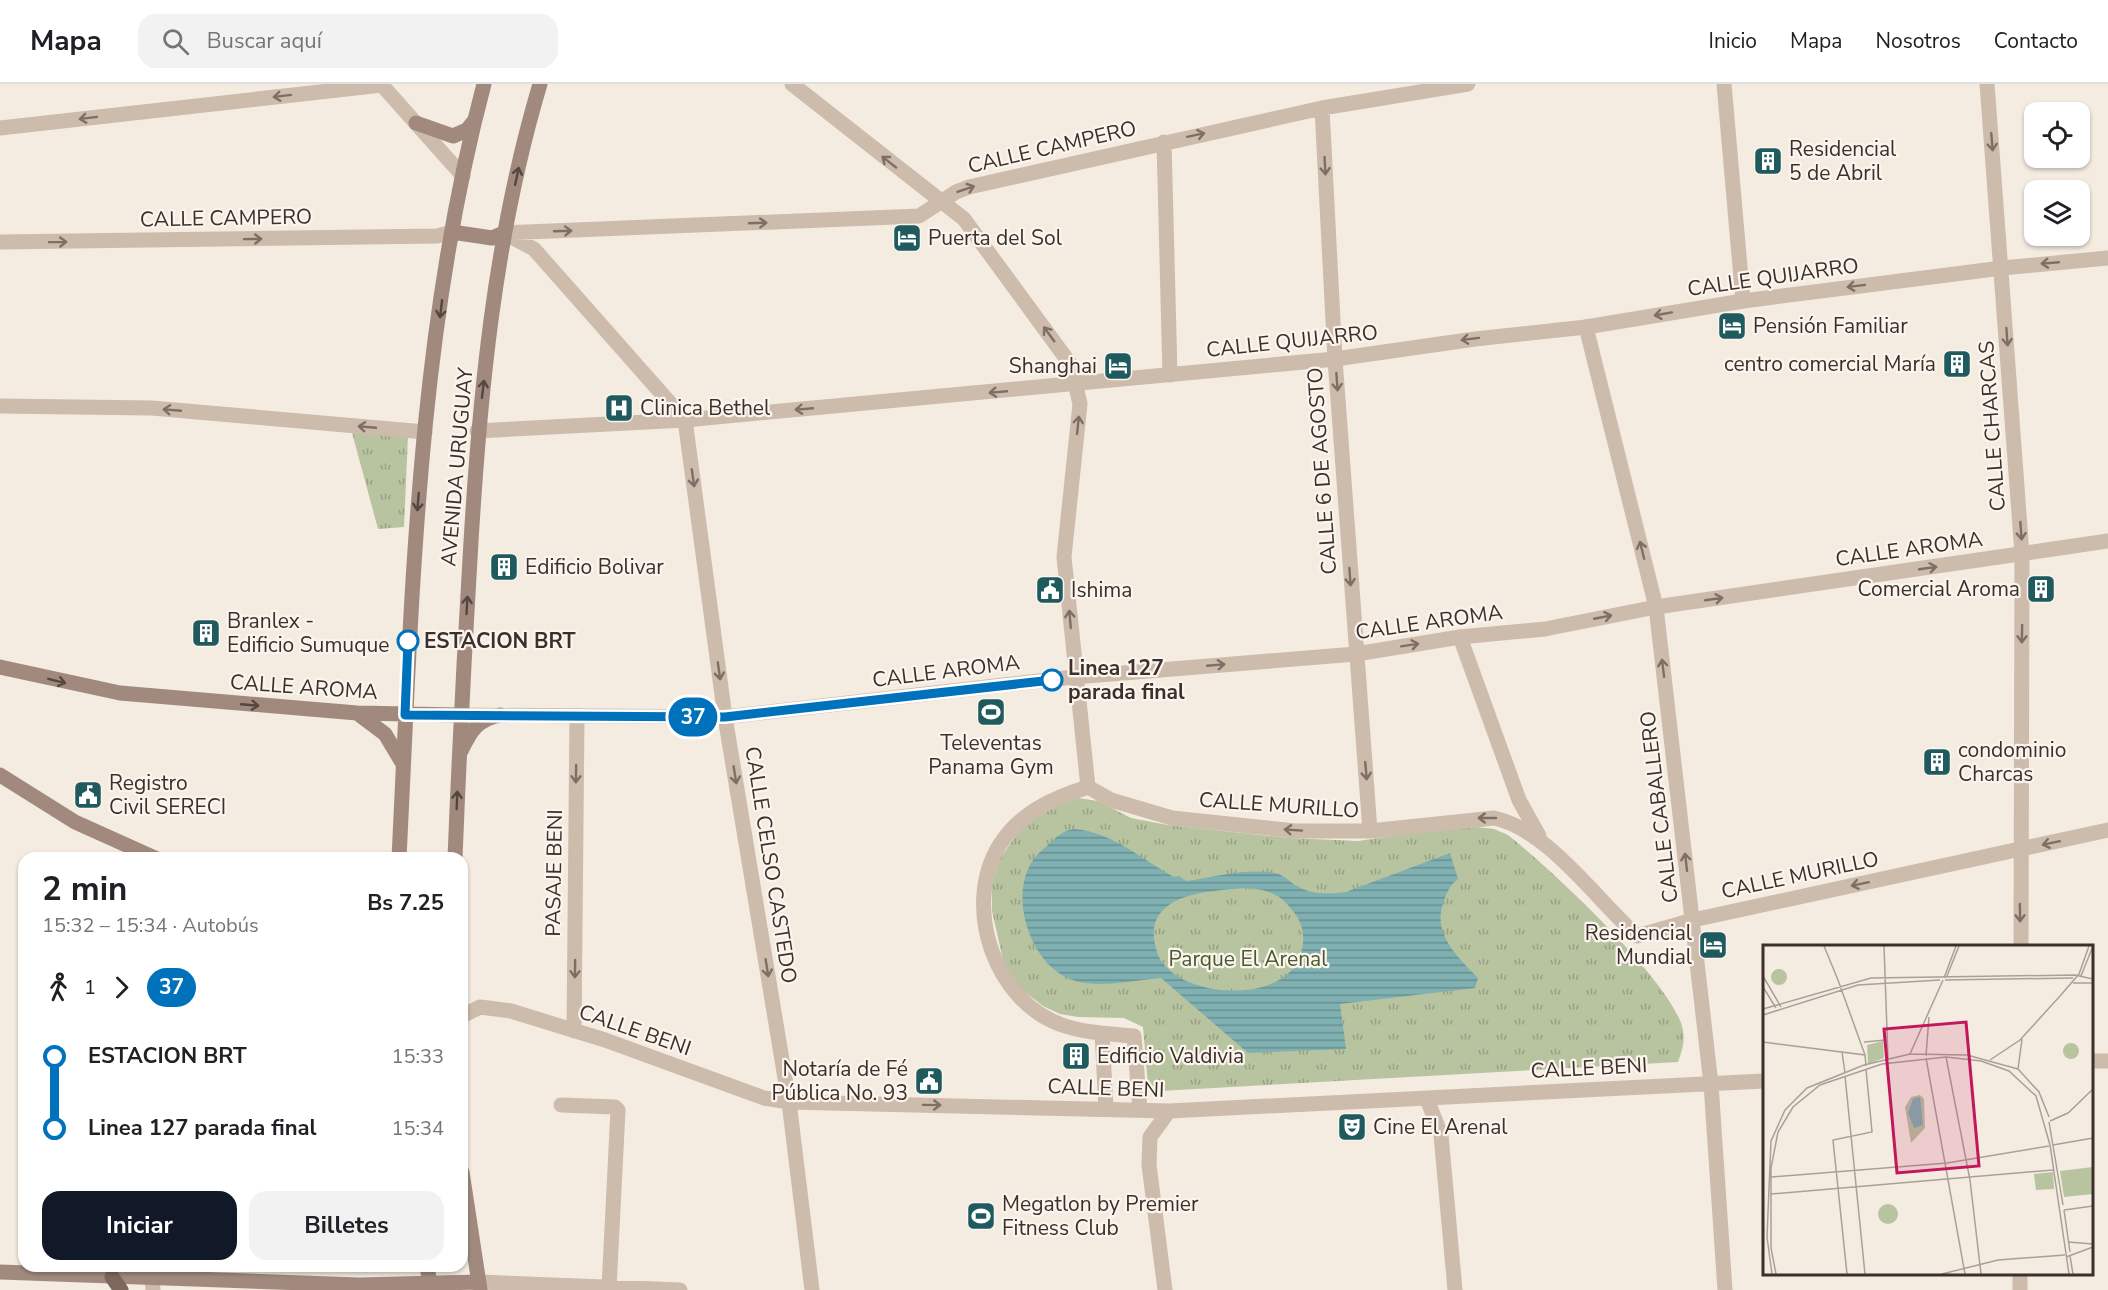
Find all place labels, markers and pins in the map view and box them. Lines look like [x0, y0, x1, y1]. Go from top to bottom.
place label: Residencial 5 de Abril [1789, 135, 1897, 187]
building icon: Residencial 5 de Abril [1752, 145, 1784, 177]
hotel icon: Puerta del Sol [891, 222, 923, 254]
place label: Puerta del Sol [928, 224, 1063, 252]
hotel icon: Pensión Familiar [1716, 310, 1748, 342]
place label: Pensión Familiar [1753, 312, 1908, 340]
building icon: centro comercial María [1941, 348, 1973, 380]
hotel icon: Shanghai [1102, 350, 1134, 382]
place label: centro comercial María [1724, 350, 1936, 378]
place label: Shanghai [1009, 352, 1097, 380]
hospital icon: Clinica Bethel [603, 392, 635, 424]
place label: Clinica Bethel [640, 394, 771, 422]
building icon: Edificio Bolivar [488, 551, 520, 583]
place label: Edificio Bolivar [525, 553, 664, 581]
building icon: Comercial Aroma [2025, 573, 2057, 605]
public building icon: Ishima [1034, 574, 1066, 606]
place label: Comercial Aroma [1858, 575, 2020, 603]
place label: Ishima [1071, 576, 1132, 604]
place label: Branlex - Edificio Sumuque [227, 607, 389, 659]
building icon: Branlex - Edificio Sumuque [190, 617, 222, 649]
place label: ESTACION BRT [424, 627, 575, 655]
marker: ESTACION BRT [397, 630, 419, 652]
place label: Linea 127 parada final [1068, 654, 1185, 706]
marker: Linea 127 parada final [1041, 669, 1063, 691]
sports icon: Televentas Panama Gym [975, 696, 1007, 728]
place label: Televentas Panama Gym [928, 729, 1054, 781]
place label: condominio Charcas [1958, 736, 2066, 788]
building icon: condominio Charcas [1921, 746, 1953, 778]
place label: Registro Civil SERECI [109, 769, 226, 821]
public building icon: Registro Civil SERECI [72, 779, 104, 811]
place label: Residencial Mundial [1585, 919, 1693, 971]
hotel icon: Residencial Mundial [1697, 929, 1729, 961]
building icon: Edificio Valdivia [1060, 1040, 1092, 1072]
place label: Edificio Valdivia [1097, 1042, 1244, 1070]
place label: Notaría de Fé Pública No. 93 [771, 1055, 908, 1107]
public building icon: Notaría de Fé Pública No. 93 [913, 1065, 945, 1097]
theatre icon: Cine El Arenal [1336, 1111, 1368, 1143]
place label: Cine El Arenal [1373, 1113, 1508, 1141]
place label: Megatlon by Premier Fitness Club [1002, 1190, 1199, 1242]
sports icon: Megatlon by Premier Fitness Club [965, 1200, 997, 1232]

